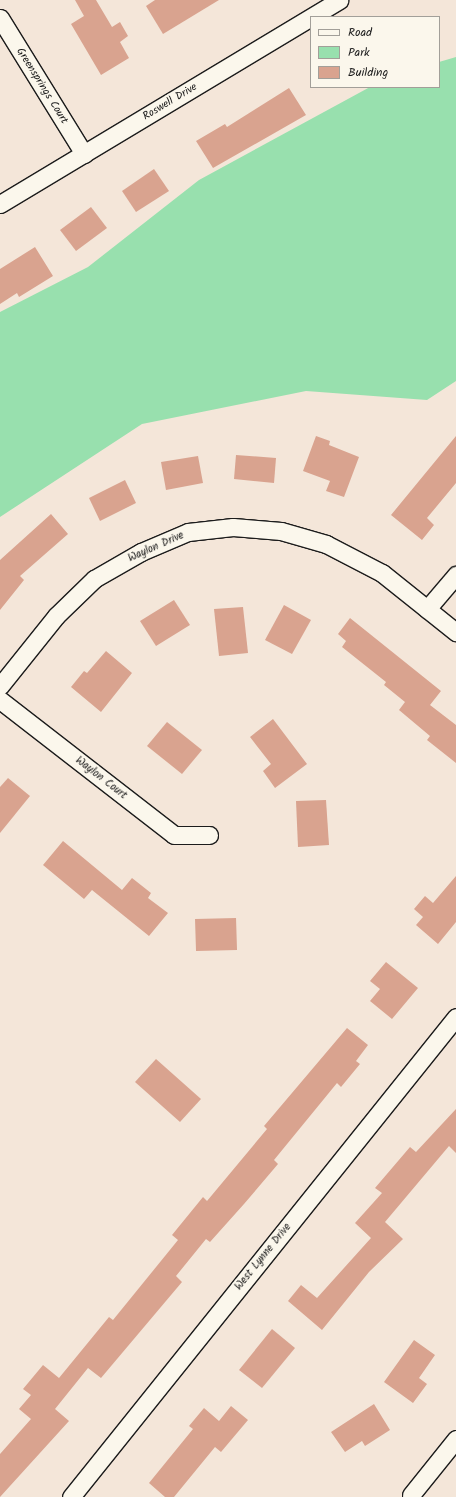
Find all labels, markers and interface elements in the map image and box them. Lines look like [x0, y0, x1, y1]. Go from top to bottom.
legend [310, 16, 440, 88]
text: Road [348, 23, 372, 42]
text: Park [348, 43, 370, 62]
street label: Greensprings Court [13, 45, 71, 127]
text: Building [348, 63, 388, 82]
street label: Roswell Drive [140, 81, 200, 123]
street label: Waylon Drive [126, 529, 186, 565]
street label: Waylon Court [73, 754, 129, 802]
street label: West Lynne Drive [232, 1221, 294, 1293]

